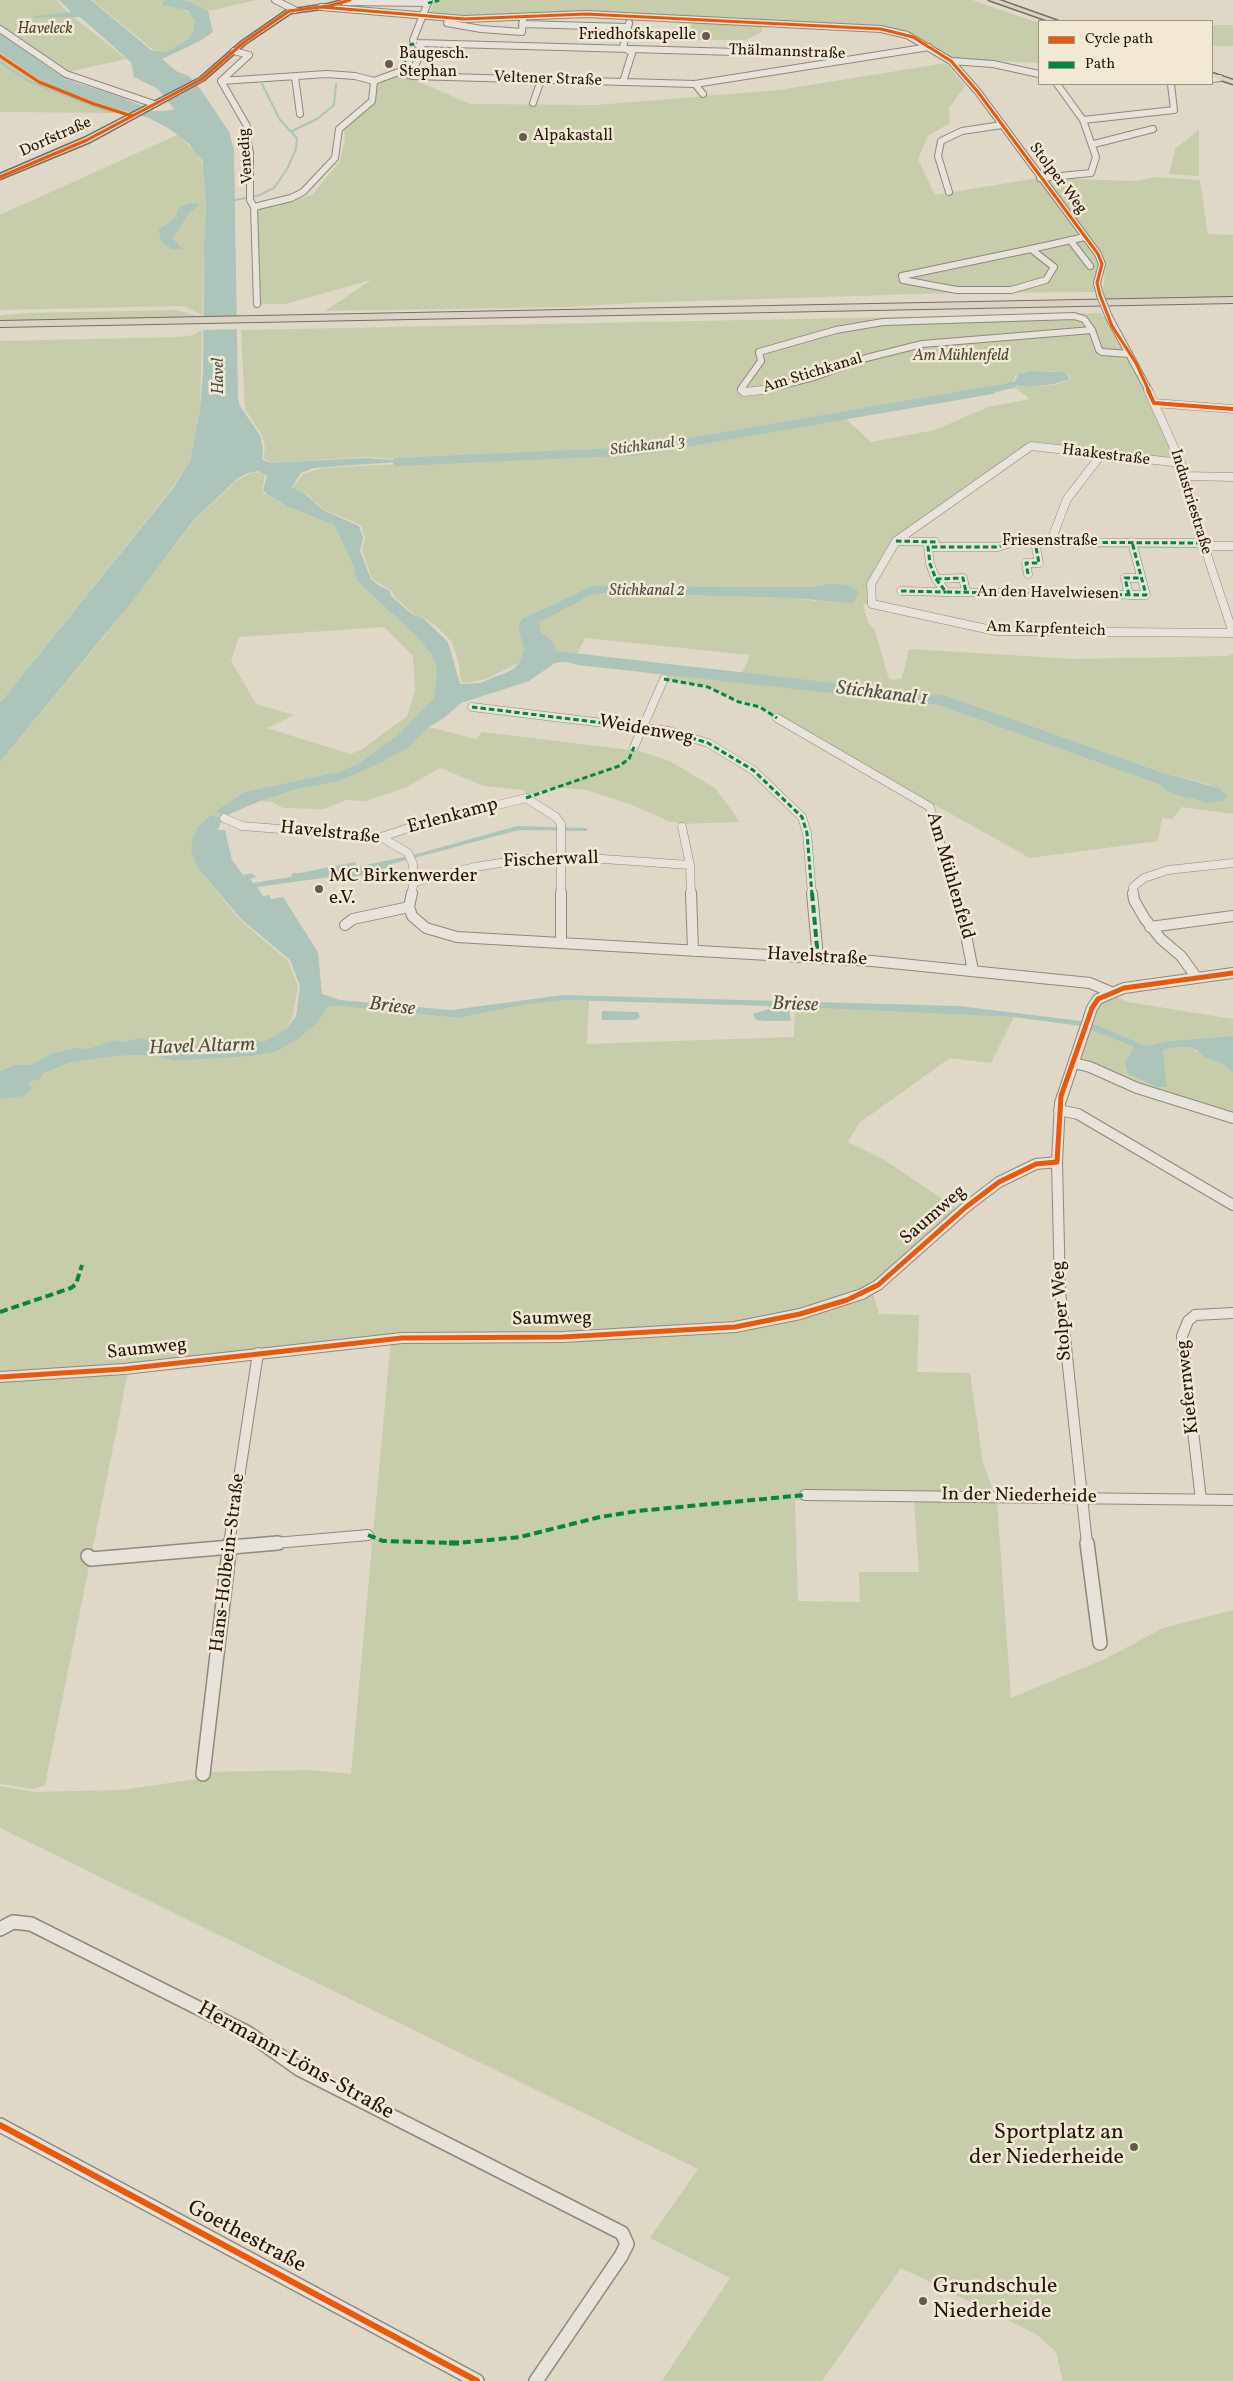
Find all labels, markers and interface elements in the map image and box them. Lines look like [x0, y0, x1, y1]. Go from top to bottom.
park label: Haveleck [17, 20, 73, 40]
legend [1038, 20, 1213, 85]
place label: Friedhofskapelle [578, 26, 696, 46]
text: Cycle path [1085, 29, 1153, 50]
marker: Friedhofskapelle [700, 30, 712, 42]
street label: Thälmannstraße [728, 41, 846, 65]
place label: Baugesch. Stephan [399, 45, 469, 83]
text: Path [1085, 54, 1115, 75]
marker: Baugesch. Stephan [383, 58, 395, 70]
street label: Veltener Straße [494, 69, 602, 91]
street label: Dorfstraße [17, 114, 95, 162]
street label: Venedig [235, 127, 259, 185]
place label: Alpakastall [533, 127, 613, 147]
marker: Alpakastall [517, 131, 529, 143]
street label: Stolper Weg [1024, 139, 1090, 219]
park label: Am Mühlenfeld [913, 347, 1009, 367]
street label: Am Stichkanal [761, 350, 865, 398]
water label: Havel [210, 358, 230, 394]
water label: Stichkanal 3 [609, 433, 687, 461]
street label: Haakestraße [1061, 441, 1151, 471]
street label: Industriestraße [1165, 447, 1215, 557]
street label: Friesenstraße [1002, 532, 1098, 552]
water label: Stichkanal 2 [609, 582, 685, 602]
street label: An den Havelwiesen [977, 583, 1119, 605]
street label: Am Karpfenteich [986, 618, 1106, 642]
water label: Stichkanal 1 [835, 677, 929, 713]
street label: Weidenweg [597, 711, 695, 751]
street label: Erlenkamp [405, 794, 501, 840]
street label: Am Mühlenfeld [920, 810, 978, 942]
street label: Havelstraße [279, 817, 381, 851]
street label: Fischerwall [503, 848, 599, 874]
place label: MC Birkenwerder e.V. [329, 867, 477, 911]
marker: MC Birkenwerder e.V. [313, 883, 325, 895]
street label: Havelstraße [766, 944, 868, 972]
water label: Briese [368, 993, 416, 1023]
water label: Briese [771, 993, 819, 1019]
water label: Havel Altarm [148, 1034, 256, 1062]
street label: Saumweg [896, 1181, 972, 1251]
street label: Stolper Weg [1048, 1260, 1078, 1362]
street label: Saumweg [512, 1308, 592, 1332]
street label: Saumweg [106, 1334, 188, 1366]
street label: Kiefernweg [1173, 1339, 1205, 1435]
street label: Hans-Holbein-Straße [207, 1472, 251, 1654]
street label: In der Niederheide [941, 1484, 1097, 1510]
street label: Hermann-Löns-Straße [192, 1997, 398, 2127]
place label: Sportplatz an der Niederheide [969, 2121, 1124, 2172]
marker: Sportplatz an der Niederheide [1128, 2141, 1140, 2153]
street label: Goethestraße [182, 2196, 310, 2280]
place label: Grundschule Niederheide [933, 2275, 1057, 2326]
marker: Grundschule Niederheide [917, 2295, 929, 2307]

